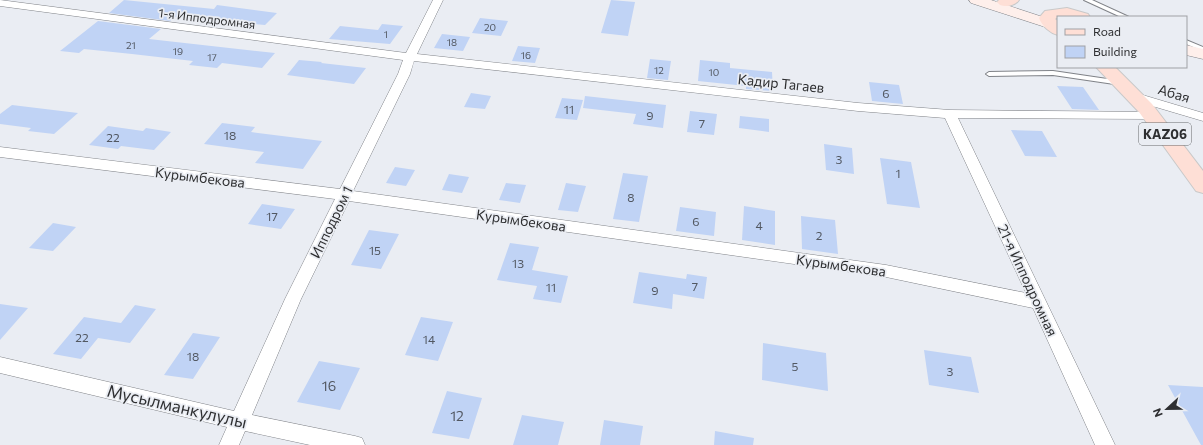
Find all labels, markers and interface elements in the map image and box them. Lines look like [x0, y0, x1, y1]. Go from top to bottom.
street label: 1-я Ипподромная [158, 5, 256, 31]
legend [1057, 16, 1187, 68]
house number: 20 [484, 21, 496, 33]
text: Road [1093, 24, 1121, 38]
house number: 1 [384, 28, 388, 40]
house number: 18 [447, 36, 457, 48]
house number: 21 [126, 39, 136, 51]
text: Building [1093, 44, 1137, 58]
house number: 19 [173, 45, 183, 57]
house number: 16 [521, 49, 531, 61]
house number: 17 [207, 51, 217, 63]
house number: 12 [654, 64, 664, 76]
house number: 10 [709, 66, 719, 78]
street label: Кадир Тагаев [737, 70, 825, 96]
street label: Абая [1156, 80, 1192, 106]
house number: 6 [882, 86, 890, 100]
house number: 11 [564, 102, 574, 116]
house number: 9 [646, 108, 654, 122]
house number: 7 [699, 116, 705, 130]
road number: KAZ06 [1139, 123, 1191, 145]
house number: 18 [224, 128, 236, 142]
house number: 22 [106, 130, 120, 144]
house number: 3 [836, 152, 843, 166]
street label: Курымбекова [154, 163, 246, 191]
house number: 1 [895, 166, 901, 180]
street label: Ипподром 1 [306, 183, 356, 261]
house number: 8 [627, 190, 635, 204]
street label: Курымбекова [475, 205, 567, 235]
house number: 17 [266, 209, 278, 223]
house number: 6 [692, 214, 700, 228]
house number: 4 [755, 218, 763, 232]
street label: 21-я Ипподромная [995, 221, 1061, 339]
house number: 2 [816, 228, 823, 242]
house number: 15 [369, 243, 381, 257]
street label: Курымбекова [795, 250, 887, 280]
house number: 13 [512, 256, 524, 270]
house number: 7 [692, 279, 698, 293]
house number: 11 [546, 280, 556, 294]
house number: 9 [651, 283, 659, 297]
house number: 22 [75, 330, 89, 344]
house number: 14 [423, 332, 435, 346]
house number: 18 [187, 349, 199, 363]
house number: 5 [792, 359, 799, 373]
house number: 3 [947, 364, 954, 378]
house number: 16 [322, 377, 336, 394]
street label: Мусылманкулулы [105, 380, 249, 432]
north arrow [1147, 389, 1187, 429]
house number: 12 [450, 407, 464, 424]
text: N [1150, 407, 1165, 419]

